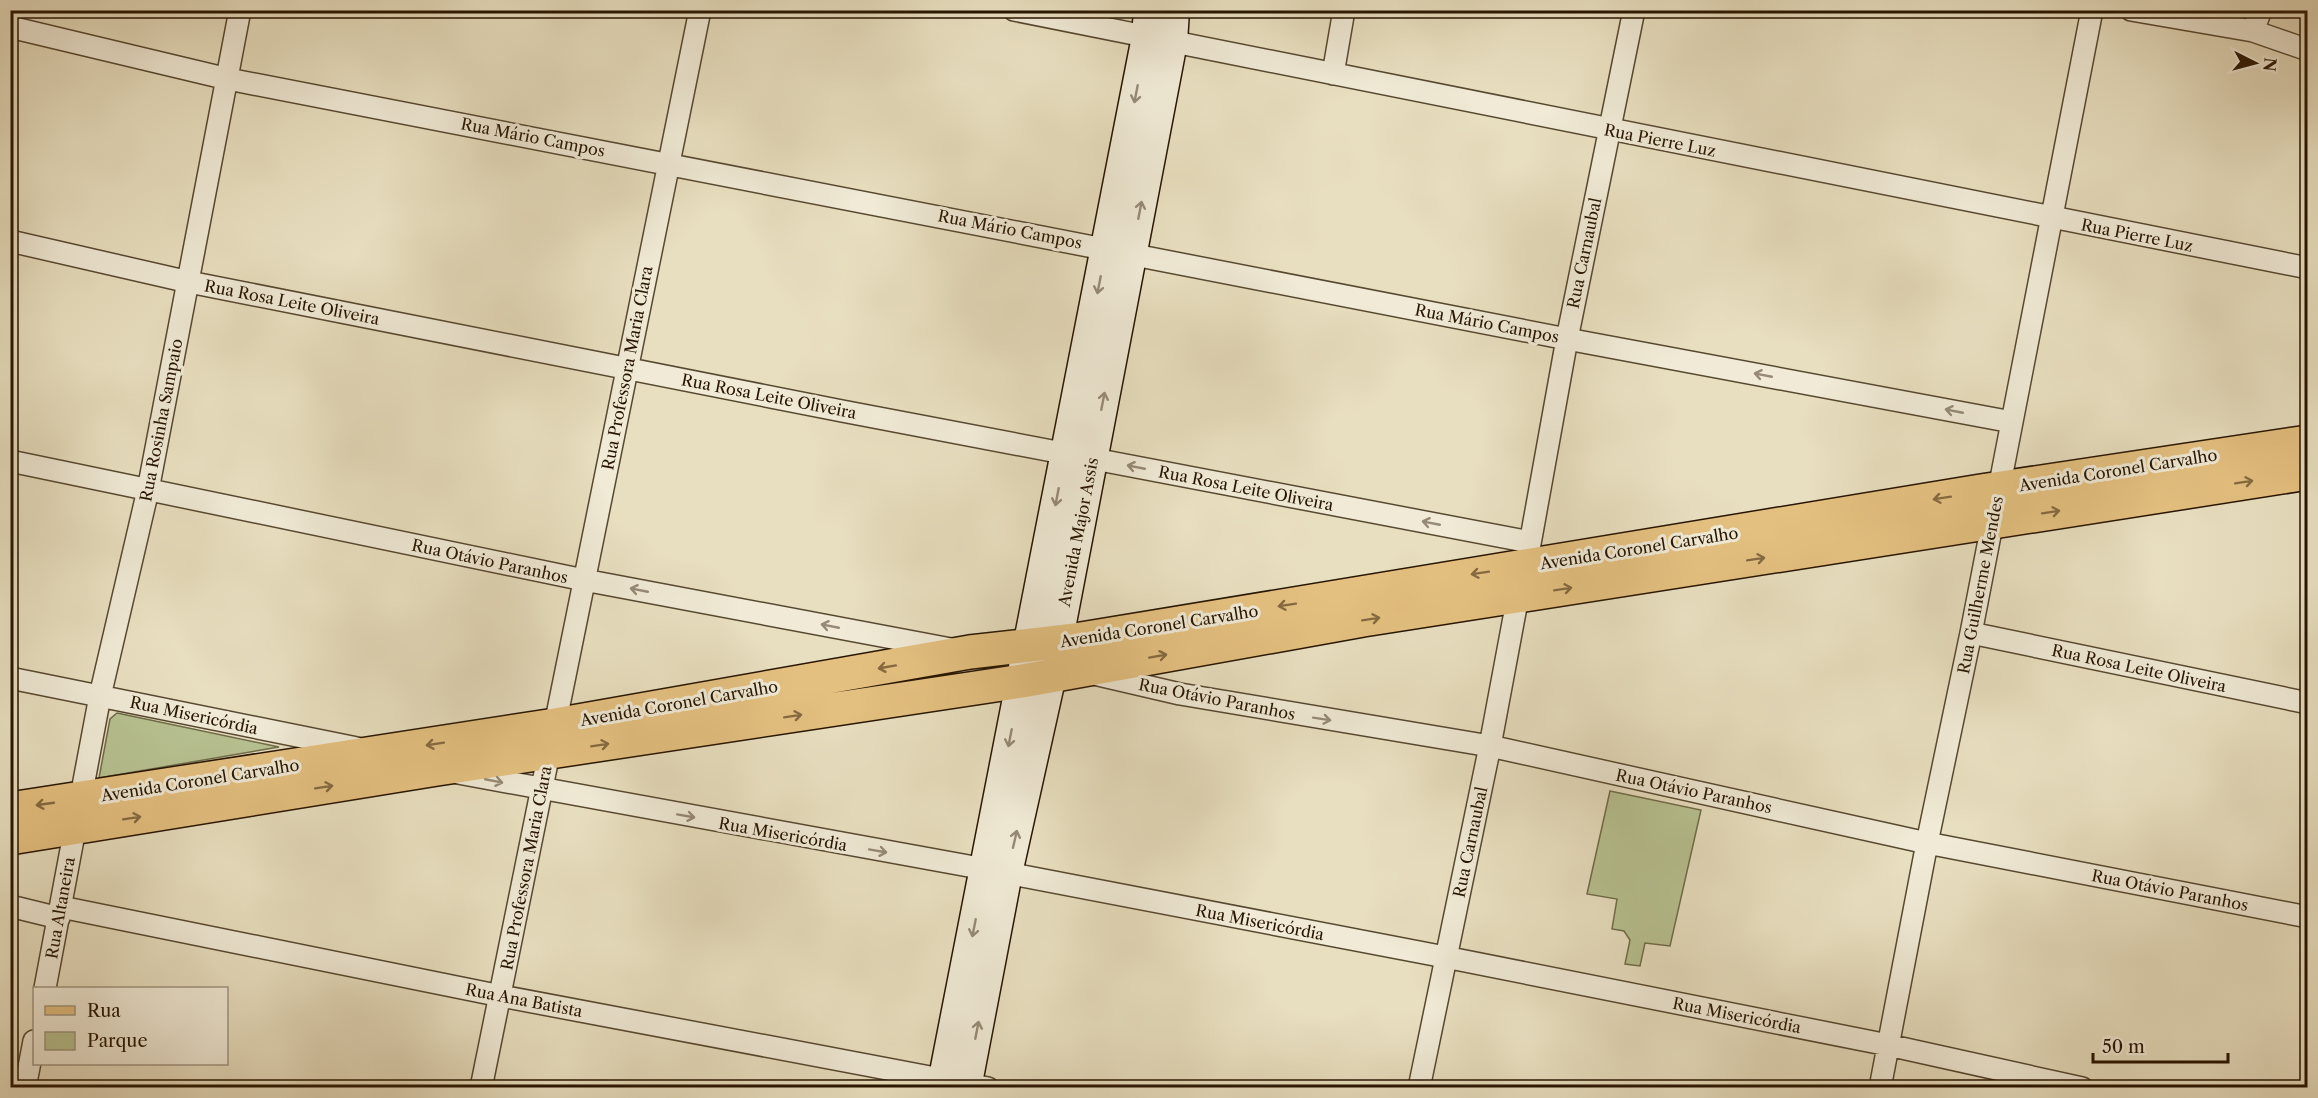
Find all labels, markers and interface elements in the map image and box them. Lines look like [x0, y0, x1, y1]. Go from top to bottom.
north arrow [2225, 33, 2285, 93]
text: N [2259, 57, 2281, 73]
one-way arrow [1130, 84, 1141, 103]
street label: Rua Mário Campos [459, 113, 607, 161]
street label: Rua Pierre Luz [1602, 119, 1718, 161]
street label: Rua Carnaubal [1562, 196, 1606, 310]
one-way arrow [1135, 200, 1146, 220]
street label: Rua Mário Campos [936, 205, 1084, 253]
street label: Rua Pierre Luz [2079, 214, 2195, 256]
street label: Rua Professora Maria Clara [597, 264, 657, 472]
street label: Rua Rosa Leite Oliveira [203, 275, 382, 329]
one-way arrow [1093, 275, 1104, 295]
street label: Rua Mário Campos [1413, 299, 1561, 347]
street label: Rua Rosinha Sampaio [135, 337, 187, 503]
street label: Rua Rosa Leite Oliveira [680, 369, 859, 423]
one-way arrow [1753, 369, 1773, 380]
one-way arrow [1098, 392, 1109, 411]
one-way arrow [1945, 405, 1965, 416]
street label: Avenida Coronel Carvalho [2016, 444, 2219, 496]
street label: Avenida Major Assis [1054, 456, 1102, 609]
one-way arrow [1127, 461, 1147, 472]
street label: Rua Rosa Leite Oliveira [1157, 461, 1336, 515]
one-way arrow [2233, 477, 2253, 488]
one-way arrow [1051, 487, 1062, 507]
one-way arrow [1932, 493, 1952, 504]
street label: Rua Guilherme Mendes [1953, 494, 2007, 676]
one-way arrow [2041, 506, 2060, 517]
one-way arrow [1422, 517, 1441, 528]
street label: Avenida Coronel Carvalho [1537, 522, 1740, 574]
street label: Rua Otávio Paranhos [410, 535, 570, 587]
one-way arrow [1746, 553, 1766, 564]
one-way arrow [1470, 568, 1490, 579]
one-way arrow [1553, 583, 1573, 594]
one-way arrow [629, 584, 649, 595]
street label: Avenida Coronel Carvalho [1057, 600, 1260, 652]
one-way arrow [1278, 600, 1298, 611]
one-way arrow [1360, 613, 1380, 624]
one-way arrow [821, 620, 841, 631]
street label: Rua Rosa Leite Oliveira [2050, 640, 2229, 696]
one-way arrow [1148, 651, 1167, 662]
one-way arrow [878, 661, 898, 672]
street label: Rua Otávio Paranhos [1137, 674, 1297, 724]
street label: Avenida Coronel Carvalho [578, 676, 780, 730]
street label: Rua Misericórdia [128, 692, 260, 738]
one-way arrow [782, 710, 802, 721]
one-way arrow [1312, 713, 1332, 724]
one-way arrow [1004, 728, 1015, 747]
one-way arrow [425, 738, 445, 749]
one-way arrow [590, 740, 609, 751]
street label: Avenida Coronel Carvalho [98, 754, 301, 806]
street label: Rua Professora Maria Clara [496, 764, 556, 972]
street label: Rua Otávio Paranhos [1614, 765, 1774, 817]
one-way arrow [484, 776, 503, 787]
one-way arrow [314, 781, 334, 792]
street label: Rua Carnaubal [1448, 785, 1492, 899]
one-way arrow [36, 798, 55, 809]
one-way arrow [675, 811, 695, 822]
one-way arrow [121, 813, 141, 824]
street label: Rua Misericórdia [717, 813, 850, 855]
one-way arrow [1010, 830, 1021, 849]
one-way arrow [867, 846, 887, 857]
street label: Rua Altaneira [41, 855, 79, 960]
street label: Rua Otávio Paranhos [2090, 865, 2250, 915]
street label: Rua Misericórdia [1194, 900, 1326, 944]
one-way arrow [968, 917, 979, 937]
street label: Rua Ana Batista [464, 979, 585, 1021]
legend [33, 987, 228, 1065]
street label: Rua Misericórdia [1671, 993, 1803, 1037]
text: Rua [87, 1000, 121, 1022]
one-way arrow [972, 1021, 983, 1040]
scale bar [2093, 1026, 2228, 1064]
text: Parque [87, 1030, 148, 1052]
text: 50 m [2102, 1036, 2145, 1058]

